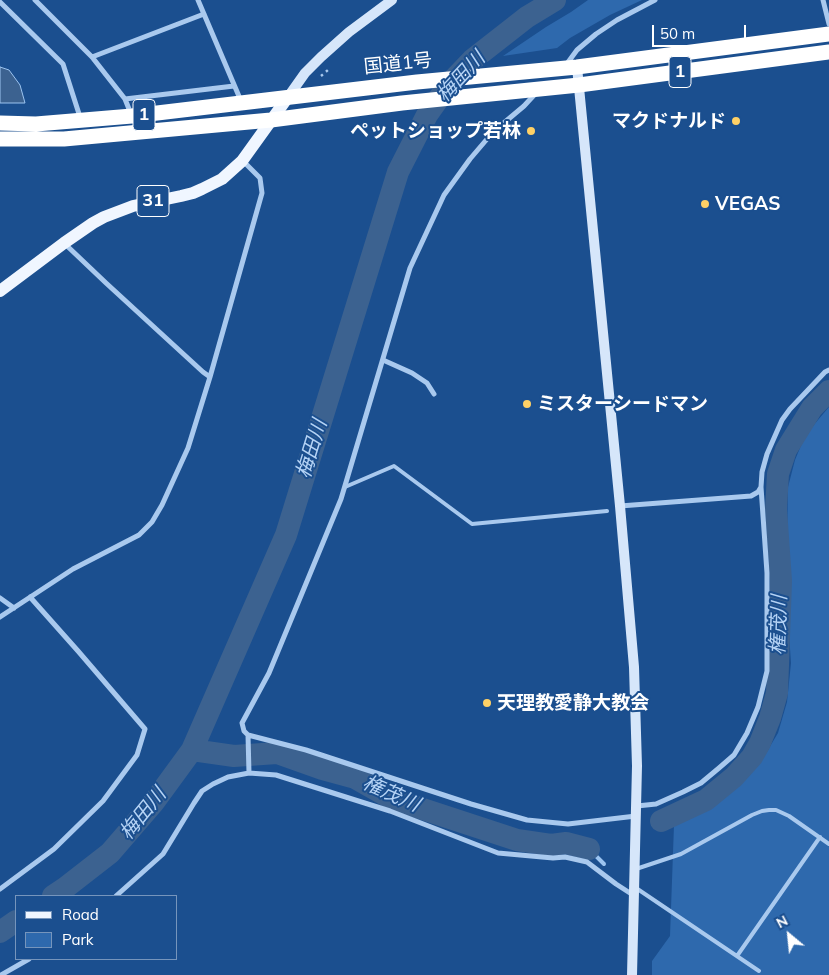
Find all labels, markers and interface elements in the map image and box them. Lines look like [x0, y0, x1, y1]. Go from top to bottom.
scale bar [654, 15, 748, 47]
text: 50 m [660, 24, 695, 43]
water label: 梅田川 [432, 47, 490, 107]
street label: 国道1号 [363, 49, 433, 79]
road number: 1 [669, 56, 691, 88]
road number: 1 [133, 100, 155, 130]
place label: マクドナルド [612, 110, 726, 132]
marker: マクドナルド [730, 115, 742, 127]
place label: ペットショップ若林 [350, 120, 521, 142]
marker: ペットショップ若林 [525, 125, 537, 137]
road number: 31 [137, 186, 169, 217]
place label: VEGAS [715, 193, 780, 215]
marker: VEGAS [699, 198, 711, 210]
place label: ミスターシードマン [537, 393, 708, 415]
marker: ミスターシードマン [521, 398, 533, 410]
water label: 梅田川 [292, 417, 332, 481]
water label: 権茂川 [766, 595, 792, 655]
place label: 天理教愛静大教会 [497, 692, 649, 714]
marker: 天理教愛静大教会 [481, 697, 493, 709]
water label: 権茂川 [359, 771, 423, 817]
water label: 梅田川 [115, 783, 171, 845]
legend [15, 895, 178, 960]
text: Road [62, 905, 99, 924]
north arrow [764, 910, 814, 960]
text: N [773, 911, 791, 932]
text: Park [62, 930, 94, 949]

